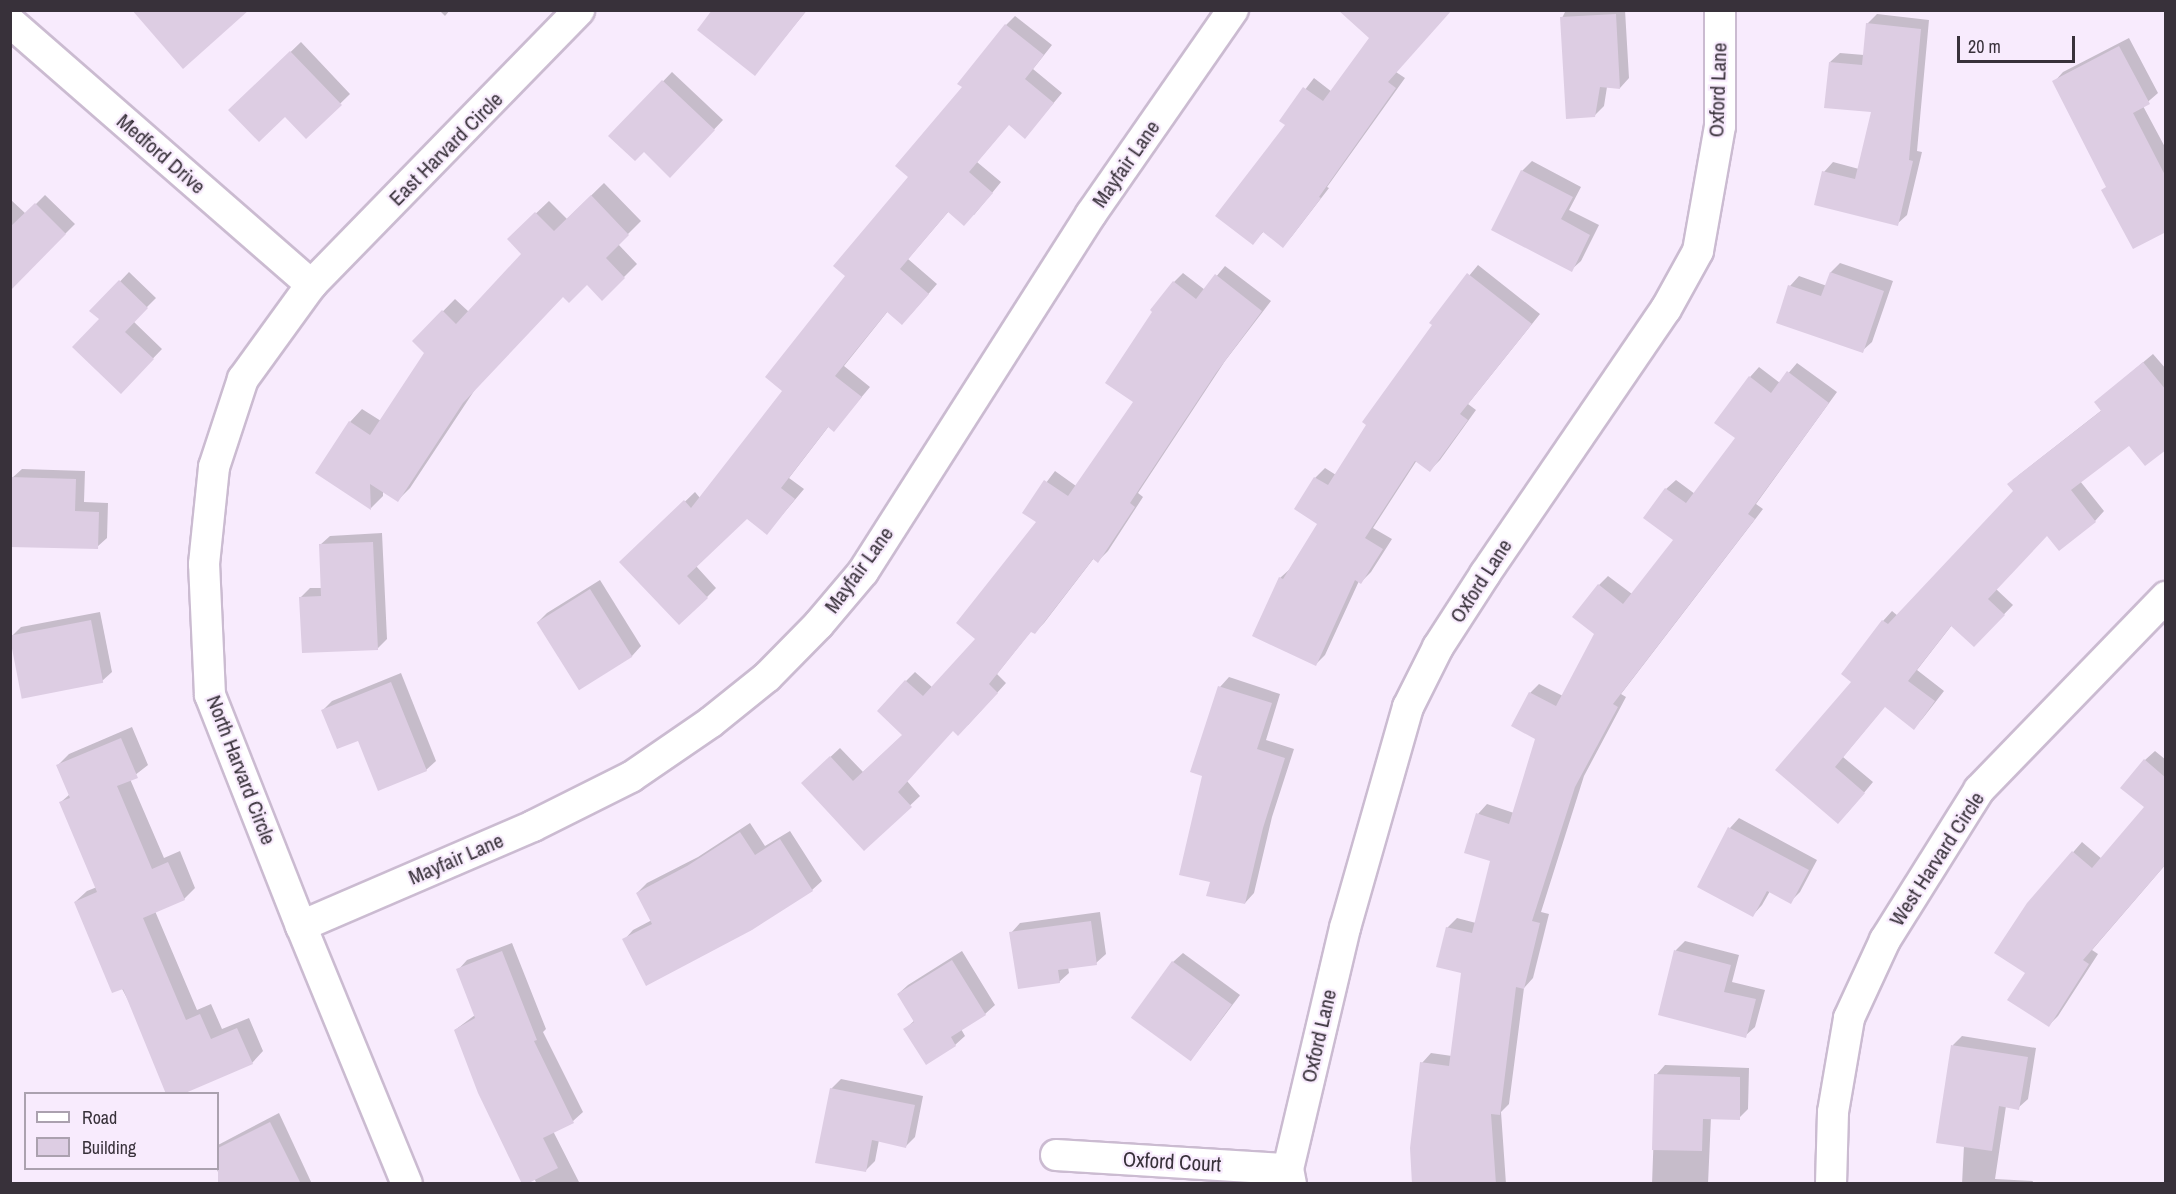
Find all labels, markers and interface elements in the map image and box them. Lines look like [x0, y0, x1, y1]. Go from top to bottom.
scale bar [1960, 24, 2078, 62]
text: 20 m [1968, 34, 2001, 59]
street label: Oxford Lane [1704, 42, 1732, 138]
street label: East Harvard Circle [384, 87, 508, 211]
street label: Medford Drive [112, 109, 210, 199]
street label: Mayfair Lane [1087, 116, 1165, 212]
street label: Mayfair Lane [819, 522, 899, 618]
street label: Oxford Lane [1445, 534, 1517, 628]
street label: North Harvard Circle [201, 692, 281, 848]
street label: West Harvard Circle [1884, 787, 1990, 931]
street label: Mayfair Lane [405, 828, 507, 890]
street label: Oxford Lane [1296, 987, 1342, 1085]
legend [24, 1092, 219, 1170]
text: Road [82, 1105, 117, 1130]
text: Building [82, 1135, 136, 1160]
street label: Oxford Court [1122, 1147, 1222, 1177]

